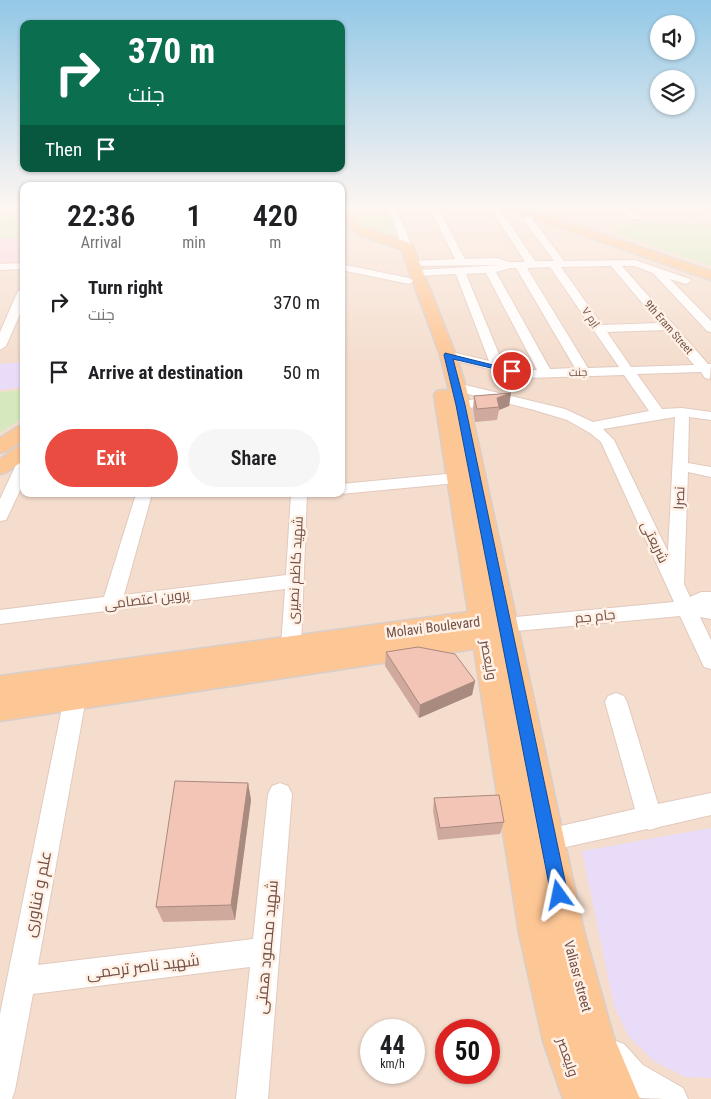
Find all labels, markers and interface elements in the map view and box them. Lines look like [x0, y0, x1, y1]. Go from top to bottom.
map controls [650, 15, 695, 115]
button: sound [650, 15, 695, 60]
text: 370 m [128, 31, 215, 72]
icon: right [45, 40, 110, 105]
button: layers [650, 70, 695, 115]
text: جنت [128, 82, 165, 107]
icon: arrive [92, 135, 120, 163]
text: Then [45, 138, 82, 161]
text: 22:36 [67, 198, 135, 233]
text: 1 [186, 198, 202, 233]
text: 420 [253, 198, 298, 233]
text: Arrival [81, 233, 121, 252]
text: min [182, 233, 206, 252]
text: m [269, 233, 281, 252]
text: Turn right [88, 276, 163, 299]
icon: right [45, 288, 73, 316]
text: 370 m [273, 291, 320, 314]
street label: 9th Eram Street [642, 298, 696, 357]
street label: اِرم ۷ [578, 304, 602, 331]
text: جنت [88, 305, 115, 324]
pin [491, 350, 533, 392]
icon: arrive [498, 357, 526, 385]
icon: arrive [45, 358, 73, 386]
text: Arrive at destination [88, 361, 243, 384]
text: 50 m [283, 361, 320, 384]
street label: جنت [569, 366, 587, 379]
button: Exit [45, 429, 178, 487]
button: Share [188, 429, 320, 487]
street label: نصرا [671, 486, 687, 510]
street label: شهید کاظم نصیری [284, 516, 308, 624]
street label: شریعتی [638, 518, 672, 566]
street label: پروین اعتصامی [103, 586, 191, 614]
street label: جام جم [574, 606, 616, 628]
street label: Molavi Boulevard [385, 613, 481, 641]
street label: ولیعصر [477, 638, 500, 681]
street label: علم و فناوری [20, 849, 57, 939]
position arrow [532, 868, 584, 920]
street label: شهید محمود همتی [251, 879, 283, 1015]
street label: Valiasr street [561, 939, 595, 1013]
street label: شهید ناصر ترحمی [85, 950, 201, 984]
speed limit sign: 50 [435, 1019, 500, 1084]
text: 44 [380, 1031, 405, 1060]
street label: ولیعصر [554, 1034, 582, 1079]
text: km/h [380, 1057, 405, 1071]

